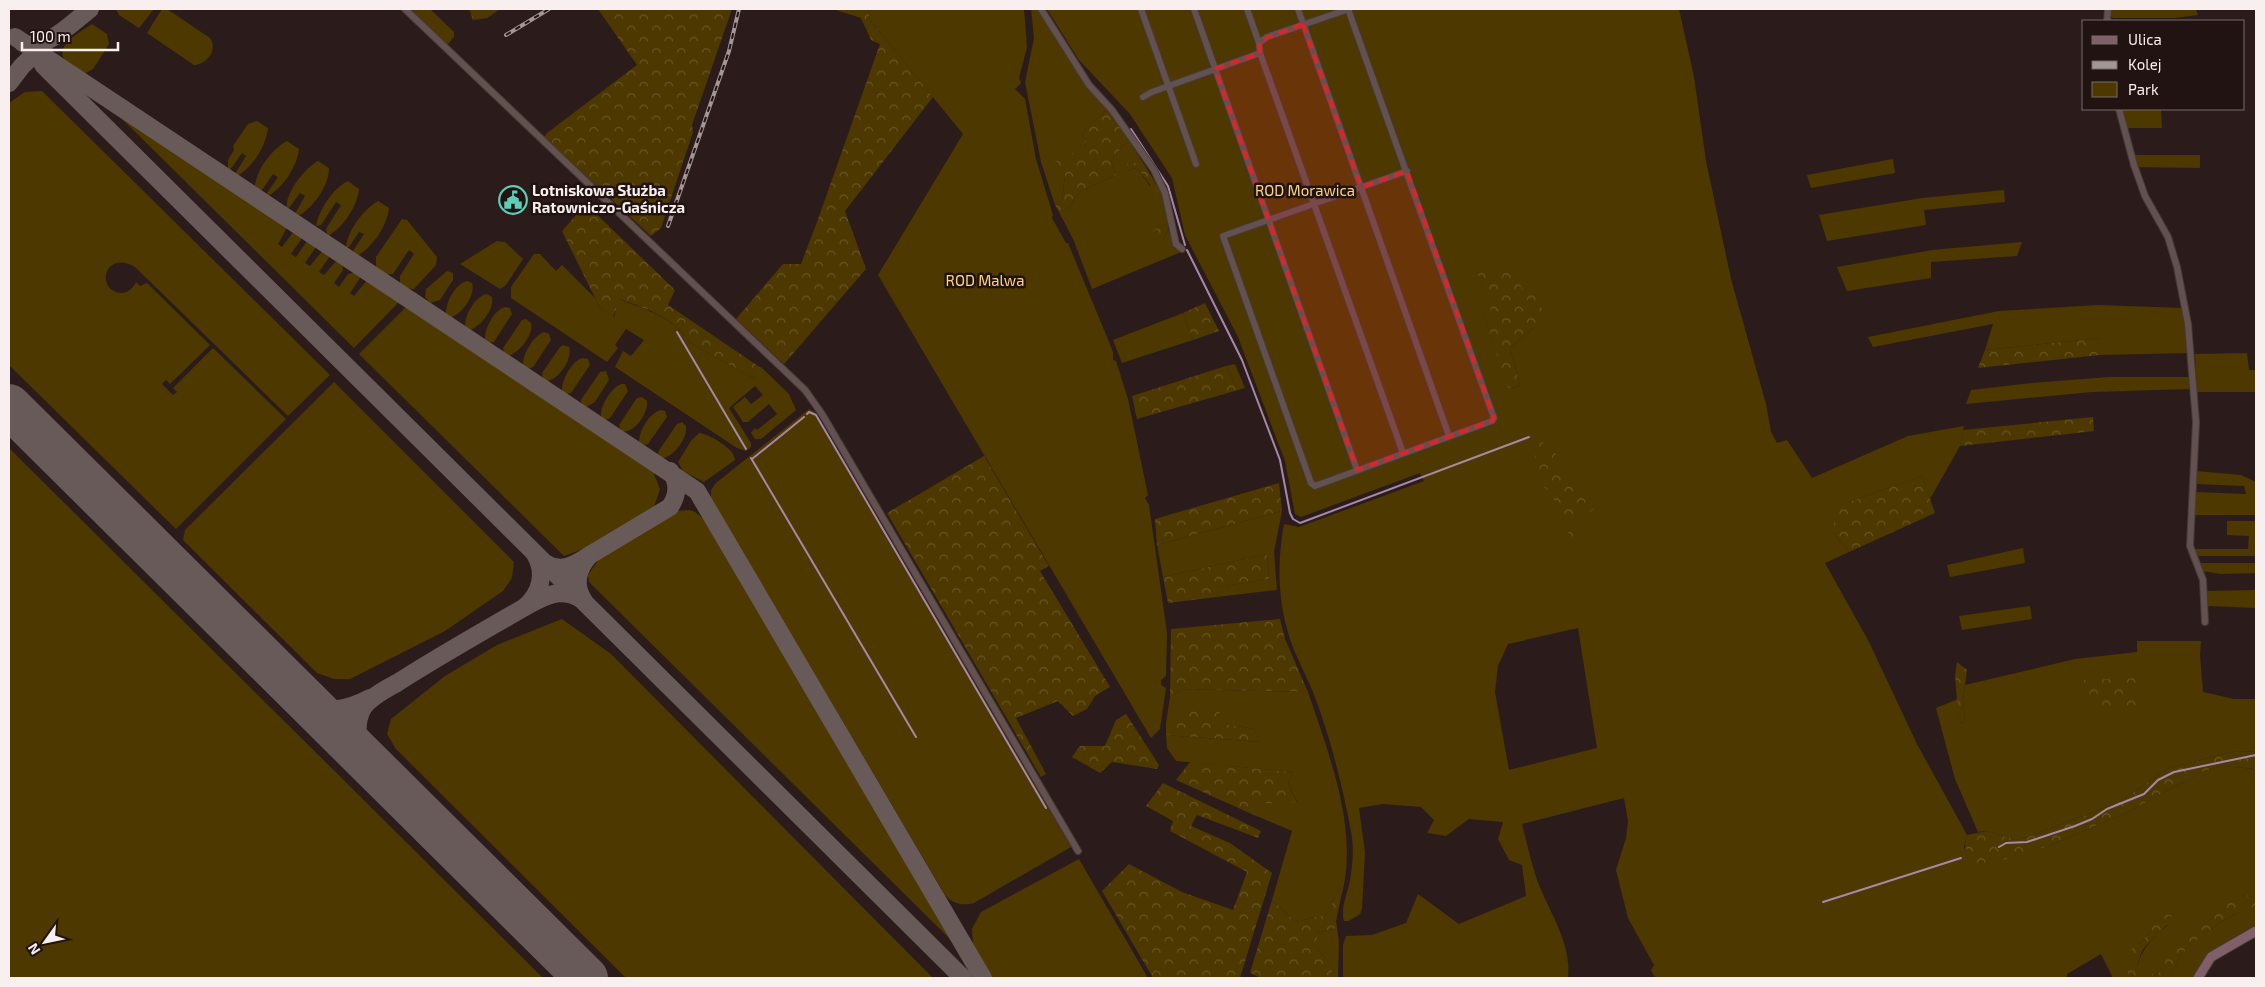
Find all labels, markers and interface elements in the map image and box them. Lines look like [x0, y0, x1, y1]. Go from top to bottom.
scale bar [22, 20, 119, 52]
legend [2082, 20, 2245, 110]
text: 100 m [30, 27, 71, 45]
text: Ulica [2128, 30, 2162, 48]
text: Kolej [2128, 55, 2161, 74]
text: Park [2128, 80, 2159, 98]
place label: Lotniskowa Służba Ratowniczo-Gaśnicza [532, 181, 685, 216]
park label: ROD Morawica [1255, 181, 1355, 199]
public building icon: Lotniskowa Służba Ratowniczo-Gaśnicza [498, 185, 528, 215]
park label: ROD Malwa [946, 271, 1024, 289]
north arrow [20, 917, 70, 967]
text: N [24, 940, 44, 958]

